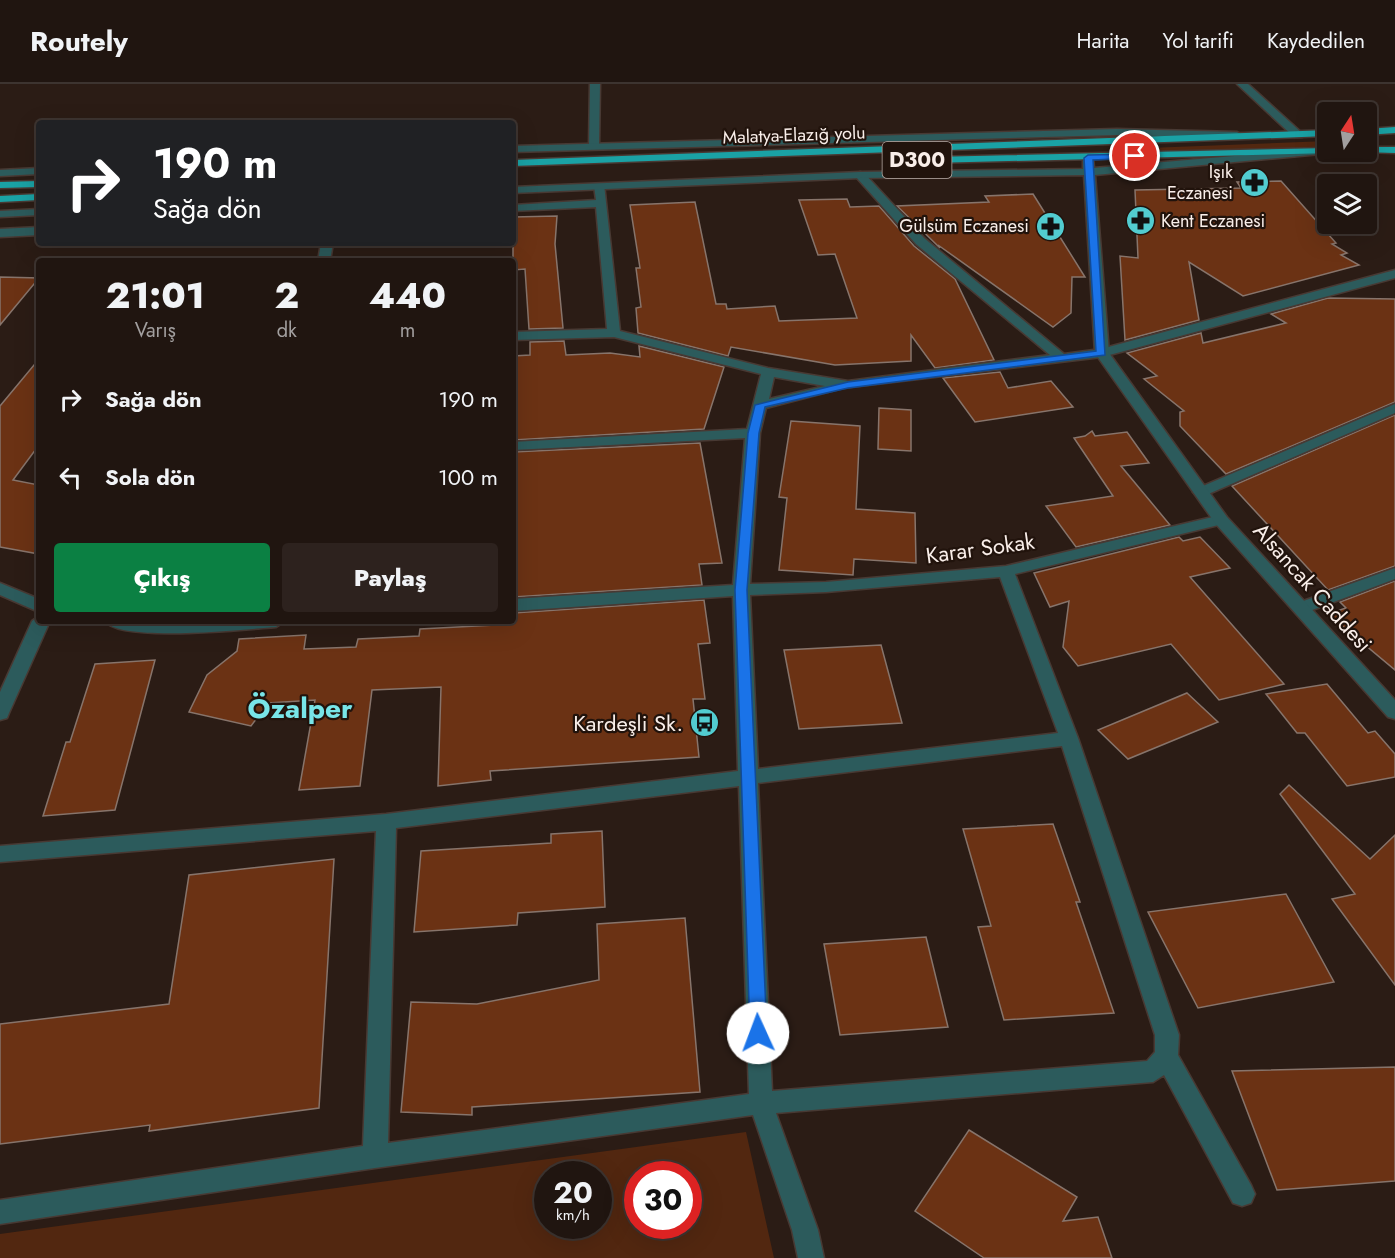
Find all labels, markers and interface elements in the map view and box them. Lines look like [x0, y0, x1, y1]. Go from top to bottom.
text: Routely [30, 21, 128, 62]
text: Harita [1077, 26, 1129, 56]
text: Yol tarifi [1162, 26, 1234, 56]
text: Kaydedilen [1267, 26, 1365, 56]
north arrow [1317, 102, 1377, 162]
map controls [1317, 102, 1377, 234]
street label: Malatya-Elazığ yolu [722, 120, 866, 150]
pin [1109, 130, 1160, 181]
text: 190 m [153, 133, 277, 194]
icon: arrive [1118, 139, 1151, 172]
road number: D300 [882, 142, 952, 178]
icon: right [54, 144, 132, 222]
place label: Işık Eczanesi [1167, 159, 1233, 206]
pharmacy icon: Işık Eczanesi [1238, 166, 1270, 198]
button: layers [1317, 174, 1377, 234]
text: Sağa dön [153, 189, 262, 228]
pharmacy icon: Kent Eczanesi [1124, 205, 1156, 237]
place label: Kent Eczanesi [1161, 208, 1265, 234]
pharmacy icon: Gülsüm Eczanesi [1034, 210, 1066, 242]
place label: Gülsüm Eczanesi [899, 213, 1029, 239]
text: 21:01 [106, 269, 205, 321]
text: 2 [275, 269, 299, 321]
text: 440 [369, 269, 446, 321]
text: Varış [135, 316, 176, 345]
text: dk [277, 316, 297, 345]
text: m [400, 316, 415, 345]
icon: right [54, 383, 87, 416]
text: Sağa dön [105, 383, 202, 415]
text: 190 m [438, 383, 498, 415]
icon: left [54, 461, 87, 494]
text: Sola dön [105, 461, 195, 493]
text: 100 m [438, 461, 498, 493]
street label: Alsancak Caddesi [1246, 515, 1380, 659]
street label: Karar Sokak [924, 525, 1037, 571]
button: Çıkış [54, 543, 270, 612]
button: Paylaş [282, 543, 498, 612]
district label: Özalper [247, 688, 353, 729]
place label: Kardeşli Sk. [573, 707, 683, 739]
bus stop icon: Kardeşli Sk. [688, 707, 720, 739]
position arrow [726, 1001, 790, 1065]
speed limit sign: 30 [624, 1161, 702, 1239]
text: 20 [553, 1171, 593, 1214]
text: km/h [556, 1204, 590, 1226]

